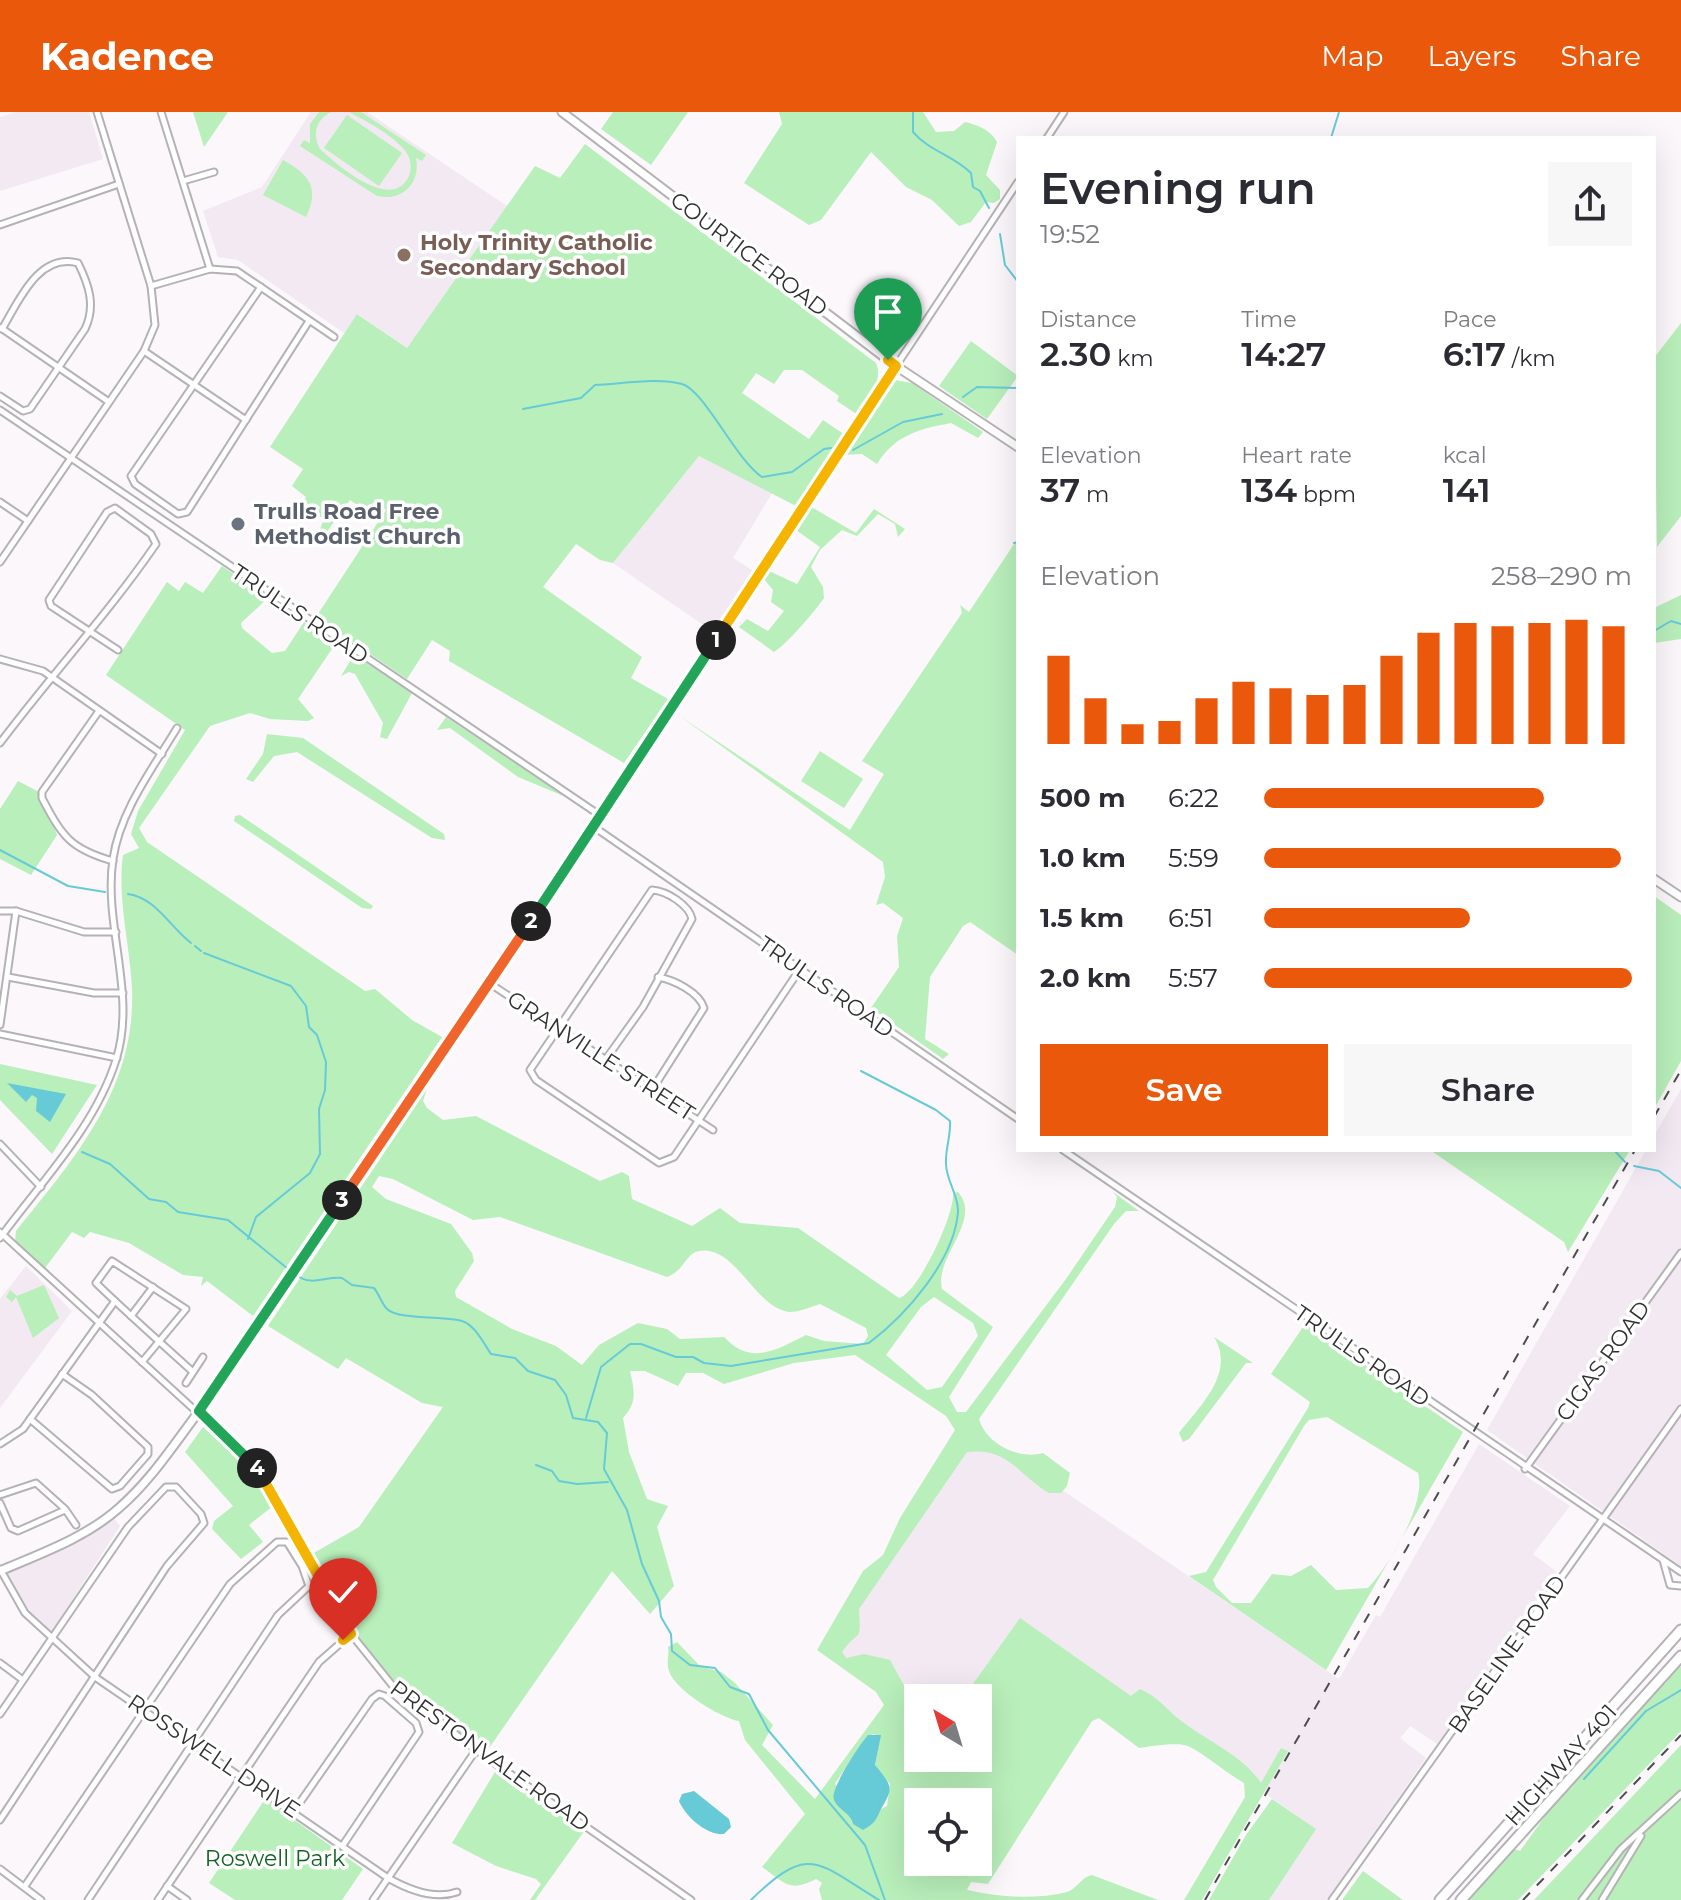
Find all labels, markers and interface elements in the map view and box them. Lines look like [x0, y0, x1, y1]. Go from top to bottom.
text: Kadence [40, 33, 214, 80]
text: Map [1321, 39, 1384, 73]
text: Layers [1428, 39, 1517, 73]
text: Share [1561, 39, 1641, 73]
text: Evening run [1040, 161, 1316, 215]
button: share [1548, 162, 1632, 246]
street label: COURTICE ROAD [665, 186, 833, 322]
text: 19:52 [1040, 218, 1100, 250]
place label: Holy Trinity Catholic Secondary School [420, 229, 653, 281]
marker: Holy Trinity Catholic Secondary School [395, 246, 413, 264]
pin [854, 278, 922, 360]
icon: arrive [866, 290, 910, 334]
text: Distance [1040, 306, 1137, 333]
text: Time [1241, 306, 1297, 333]
text: Pace [1443, 306, 1497, 333]
text: 2.30 [1040, 333, 1111, 375]
text: 14:27 [1241, 333, 1326, 375]
text: 6:17 [1443, 333, 1506, 375]
text: km [1111, 345, 1154, 372]
text: /km [1506, 345, 1555, 372]
text: Elevation [1040, 442, 1142, 469]
text: Heart rate [1241, 442, 1352, 469]
text: kcal [1443, 442, 1487, 469]
text: 37 [1040, 469, 1080, 511]
text: 134 [1241, 469, 1297, 511]
text: 141 [1443, 469, 1491, 511]
text: m [1080, 481, 1109, 508]
text: bpm [1297, 481, 1356, 508]
place label: Trulls Road Free Methodist Church [254, 498, 461, 550]
marker: Trulls Road Free Methodist Church [229, 515, 247, 533]
street label: TRULLS ROAD [227, 558, 373, 670]
text: Elevation [1040, 560, 1160, 592]
text: 258–290 m [1491, 560, 1632, 592]
pin: 1 [696, 620, 736, 660]
text: 1 [712, 626, 720, 653]
text: 500 m [1040, 782, 1125, 814]
text: 6:22 [1168, 782, 1219, 814]
text: 1.0 km [1040, 842, 1126, 874]
text: 5:59 [1168, 842, 1219, 874]
pin: 2 [511, 901, 551, 941]
text: 1.5 km [1040, 902, 1124, 934]
text: 6:51 [1168, 902, 1213, 934]
text: 2 [525, 907, 537, 934]
street label: TRULLS ROAD [753, 930, 899, 1044]
text: 2.0 km [1040, 962, 1131, 994]
text: 5:57 [1168, 962, 1218, 994]
street label: GRANVILLE STREET [502, 985, 700, 1127]
button: Save [1040, 1044, 1328, 1136]
button: Share [1344, 1044, 1632, 1136]
pin: 3 [322, 1180, 362, 1220]
text: 3 [335, 1186, 349, 1213]
street label: CIGAS ROAD [1550, 1295, 1656, 1427]
street label: TRULLS ROAD [1289, 1299, 1435, 1413]
pin: 4 [237, 1448, 277, 1488]
text: 4 [249, 1454, 265, 1481]
pin [309, 1558, 377, 1640]
icon: check [321, 1570, 365, 1614]
street label: BASELINE ROAD [1442, 1570, 1572, 1738]
street label: PRESTONVALE ROAD [385, 1675, 595, 1837]
north arrow [904, 1684, 992, 1772]
map controls [904, 1684, 992, 1876]
street label: ROSSWELL DRIVE [123, 1688, 305, 1824]
street label: HIGHWAY 401 [1499, 1699, 1623, 1831]
button: locate [904, 1788, 992, 1876]
park label: Roswell Park [205, 1845, 346, 1872]

